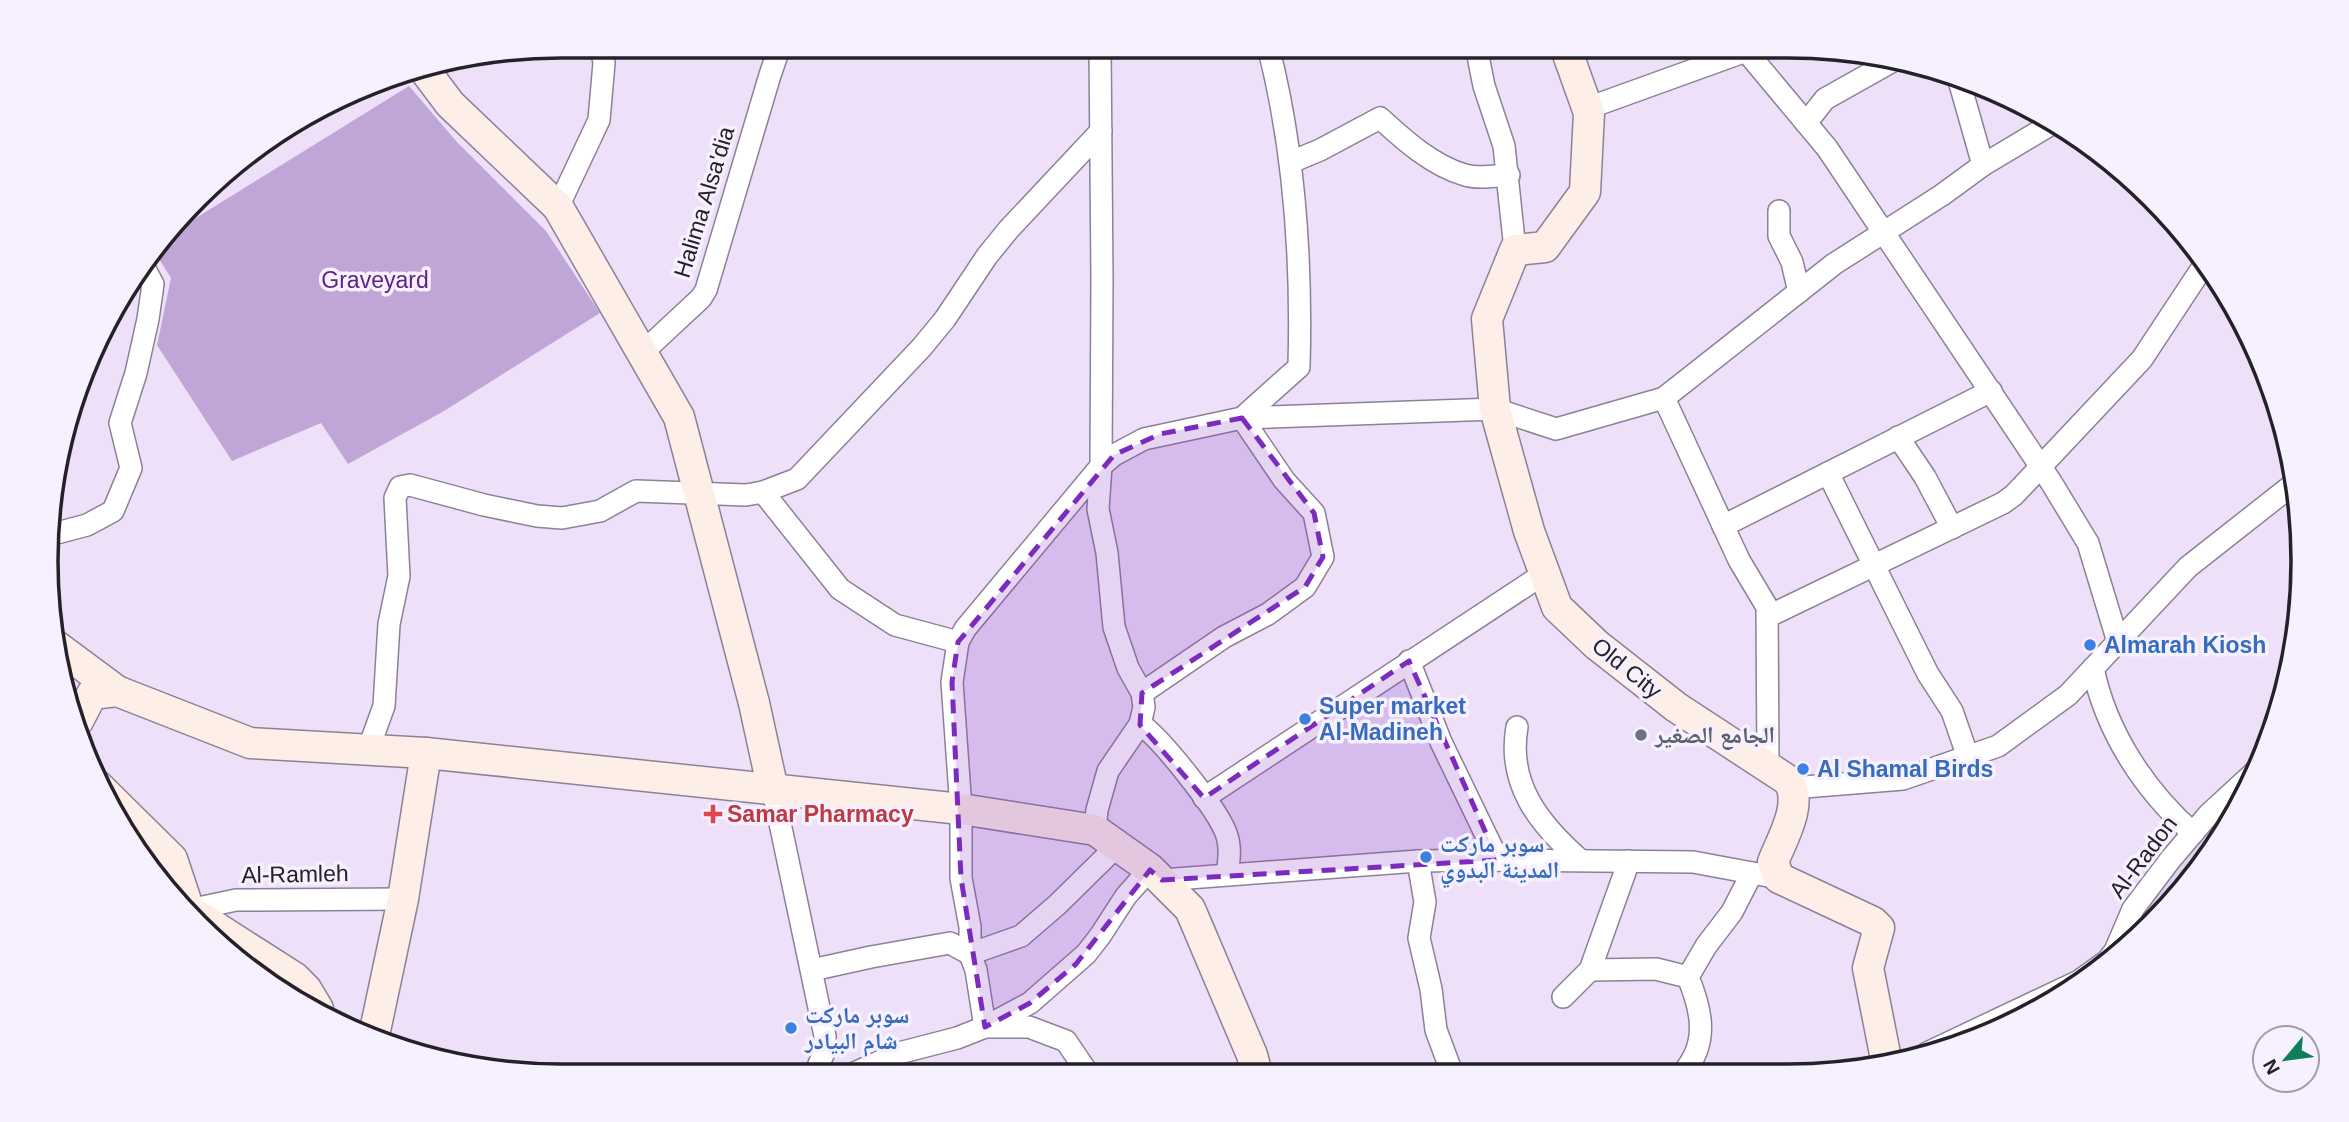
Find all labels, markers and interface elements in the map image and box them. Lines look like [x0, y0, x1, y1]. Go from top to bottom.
street label: Halima Alsa'dia [669, 123, 739, 281]
park label: Graveyard [321, 267, 429, 293]
street label: Old City [1587, 632, 1667, 704]
place label: Almarah Kiosh [2104, 632, 2266, 658]
marker: Almarah Kiosh [2082, 637, 2098, 653]
place label: Super market Al-Madineh [1319, 693, 1466, 745]
marker: Super market Al-Madineh [1297, 711, 1313, 727]
place label: الجامع الصغير [1654, 722, 1775, 750]
marker: الجامع الصغير [1633, 727, 1649, 743]
place label: Al Shamal Birds [1817, 756, 1993, 782]
marker: Al Shamal Birds [1795, 761, 1811, 777]
place label: Samar Pharmacy [727, 801, 914, 827]
marker: Samar Pharmacy [705, 806, 721, 822]
street label: Al-Radon [2104, 811, 2182, 903]
place label: سوبر ماركت المدينة البدوي [1440, 831, 1559, 889]
marker: سوبر ماركت المدينة البدوي [1418, 849, 1434, 865]
street label: Al-Ramleh [241, 860, 349, 888]
place label: سوبر ماركت شام البيادر [804, 1002, 909, 1057]
marker: سوبر ماركت شام البيادر [783, 1020, 799, 1036]
north arrow [2251, 1024, 2321, 1094]
text: N [2259, 1056, 2284, 1078]

